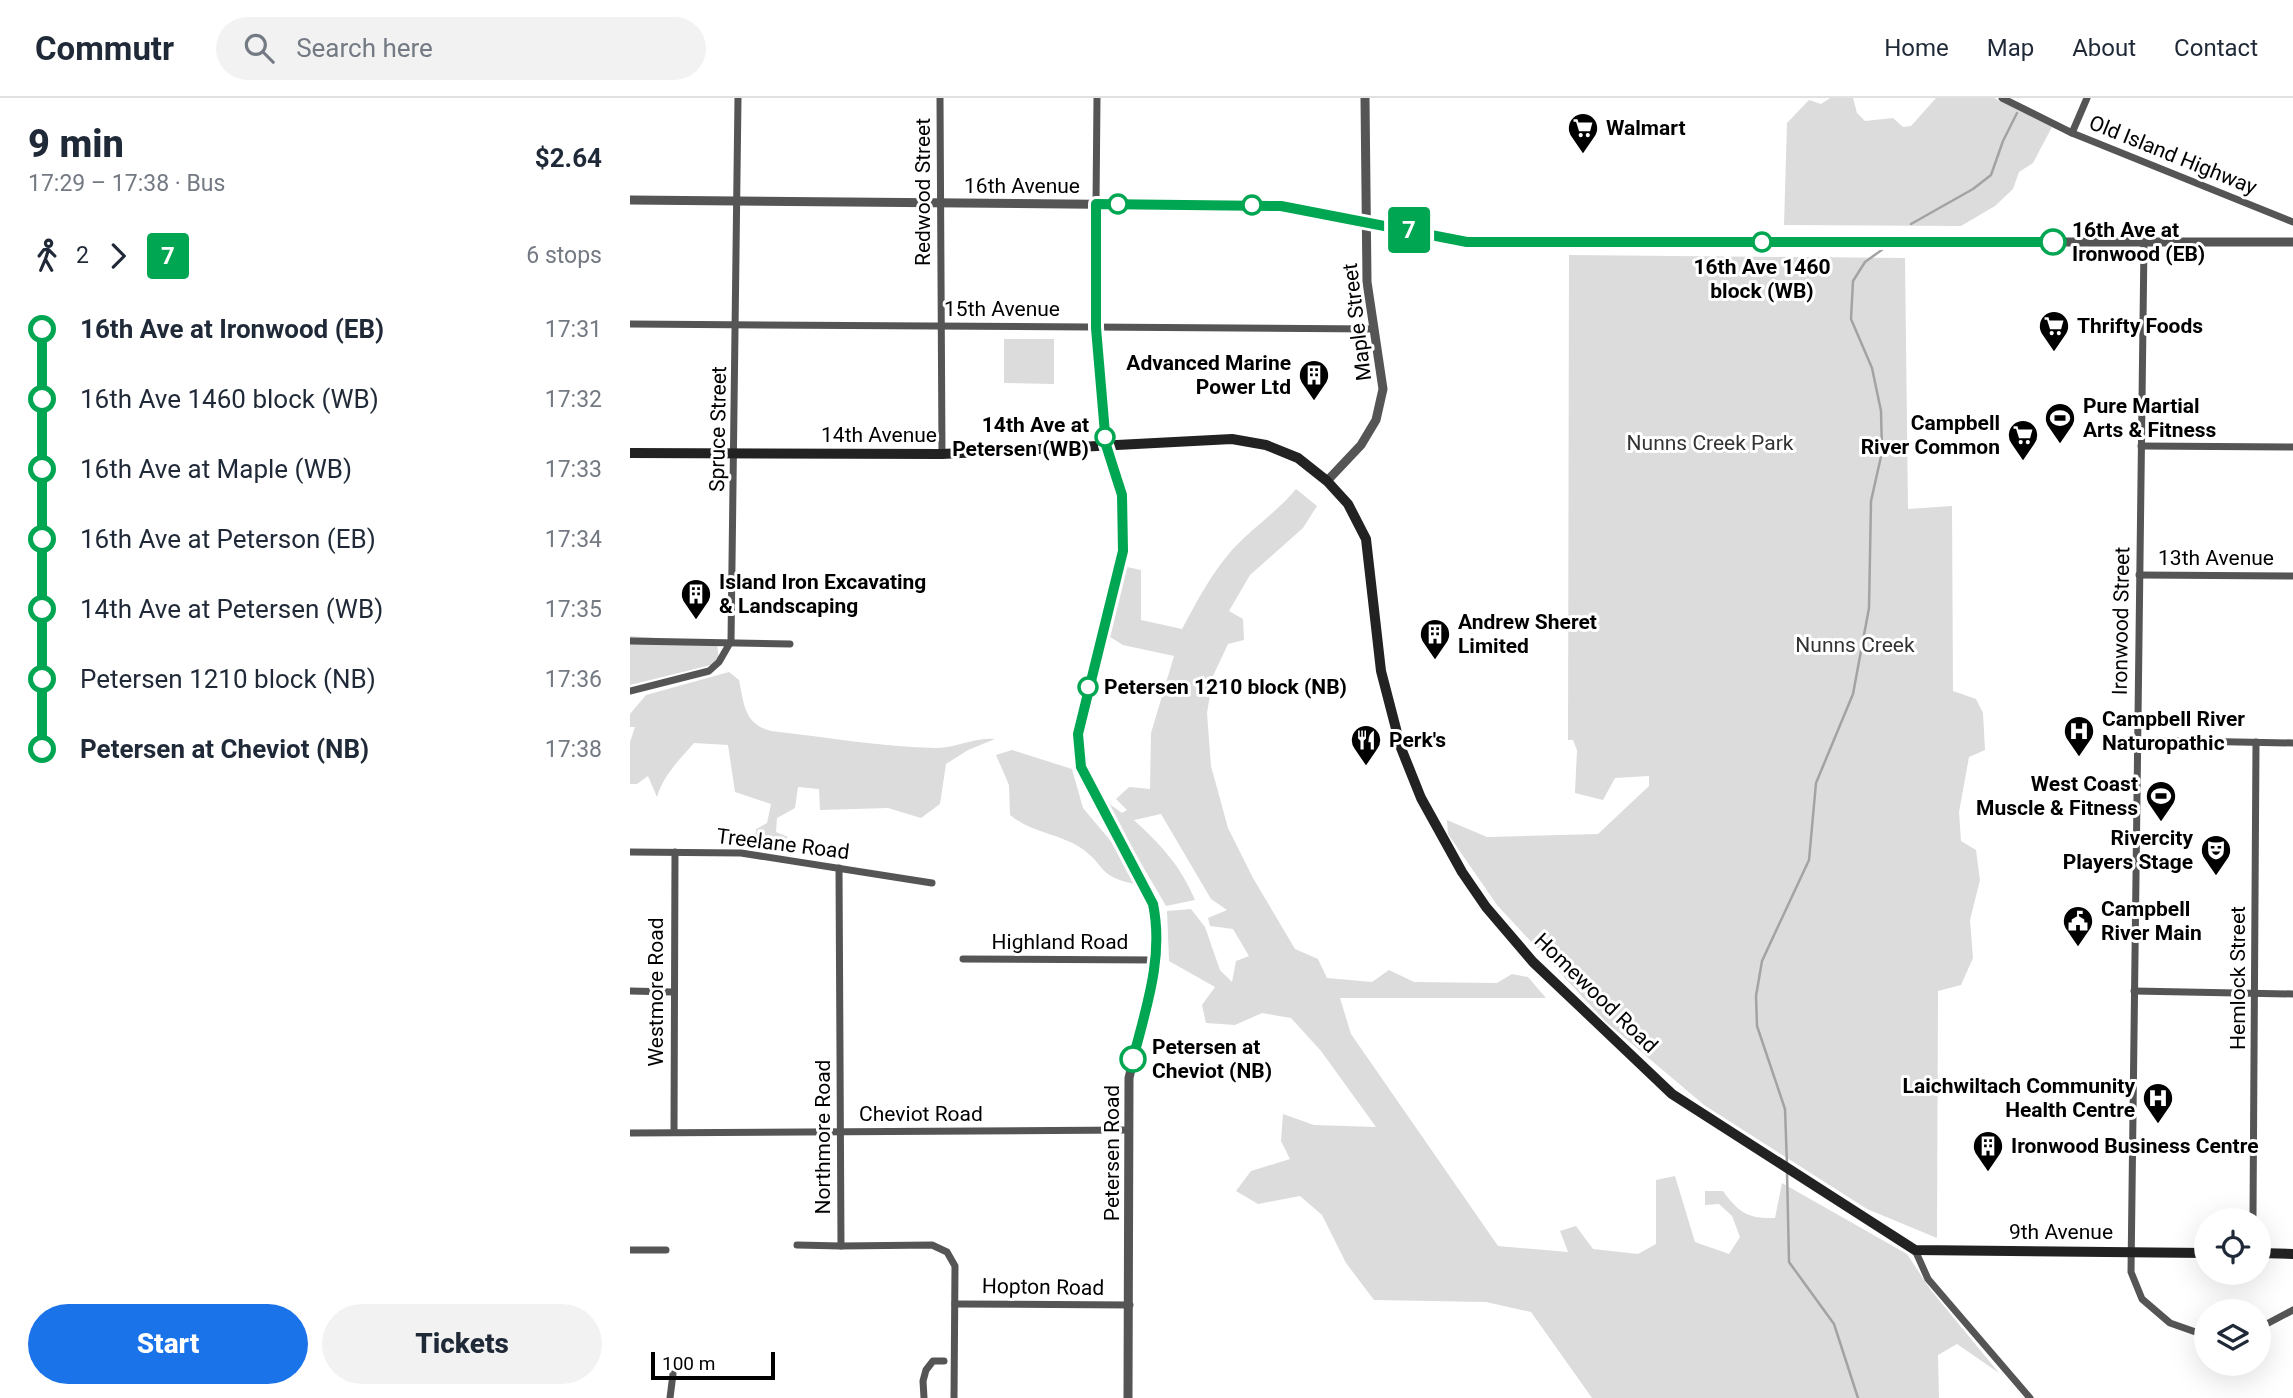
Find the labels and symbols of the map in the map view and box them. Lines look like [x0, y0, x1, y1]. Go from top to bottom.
street label: Old Island Highway [2086, 110, 2260, 200]
supermarket icon: Walmart [1566, 111, 1600, 155]
place label: Walmart [1606, 116, 1686, 140]
street label: Redwood Street [911, 118, 935, 266]
street label: 16th Avenue [964, 174, 1080, 198]
unlabelled marker [1108, 194, 1128, 214]
unlabelled marker [1242, 195, 1262, 215]
line badge: 7 [1386, 207, 1432, 253]
place label: 16th Ave at Ironwood (EB) [2072, 218, 2205, 266]
marker: 16th Ave at Ironwood (EB) [2040, 229, 2066, 255]
marker: 16th Ave 1460 block (WB) [1752, 232, 1772, 252]
place label: 16th Ave 1460 block (WB) [1693, 255, 1831, 303]
street label: Maple Street [1338, 262, 1376, 382]
street label: 15th Avenue [944, 297, 1060, 321]
supermarket icon: Thrifty Foods [2037, 309, 2071, 353]
place label: Thrifty Foods [2077, 314, 2203, 338]
place label: Advanced Marine Power Ltd [1126, 351, 1291, 399]
building icon: Advanced Marine Power Ltd [1297, 358, 1331, 402]
street label: Spruce Street [705, 366, 731, 492]
place label: Pure Martial Arts & Fitness [2083, 394, 2217, 442]
sports icon: Pure Martial Arts & Fitness [2043, 401, 2077, 445]
place label: Campbell River Common [1861, 411, 2000, 459]
place label: 14th Ave at Petersen (WB) [952, 413, 1089, 461]
supermarket icon: Campbell River Common [2006, 418, 2040, 462]
street label: 14th Avenue [821, 423, 937, 447]
marker: 14th Ave at Petersen (WB) [1095, 427, 1115, 447]
park label: Nunns Creek Park [1627, 431, 1794, 455]
street label: Ironwood Street [2108, 546, 2134, 695]
street label: 13th Avenue [2158, 546, 2274, 570]
place label: Island Iron Excavating & Landscaping [719, 570, 926, 618]
building icon: Island Iron Excavating & Landscaping [679, 577, 713, 621]
place label: Andrew Sheret Limited [1458, 610, 1597, 658]
building icon: Andrew Sheret Limited [1418, 617, 1452, 661]
park label: Nunns Creek [1795, 633, 1915, 657]
place label: Petersen 1210 block (NB) [1104, 675, 1347, 699]
marker: Petersen 1210 block (NB) [1078, 677, 1098, 697]
place label: Campbell River Naturopathic [2102, 707, 2245, 755]
hospital icon: Campbell River Naturopathic [2062, 714, 2096, 758]
restaurant icon: Perk's [1349, 723, 1383, 767]
place label: Perk's [1389, 728, 1446, 752]
place label: West Coast Muscle & Fitness [1976, 772, 2138, 820]
sports icon: West Coast Muscle & Fitness [2144, 779, 2178, 823]
street label: Treelane Road [715, 824, 851, 864]
place label: Rivercity Players Stage [2063, 826, 2193, 874]
theatre icon: Rivercity Players Stage [2199, 833, 2233, 877]
place label: Campbell River Main [2101, 897, 2202, 945]
public building icon: Campbell River Main [2061, 904, 2095, 948]
street label: Hemlock Street [2226, 906, 2250, 1050]
street label: Westmore Road [644, 918, 668, 1067]
street label: Homewood Road [1530, 928, 1662, 1058]
street label: Highland Road [992, 930, 1128, 954]
place label: Petersen at Cheviot (NB) [1152, 1035, 1272, 1083]
marker: Petersen at Cheviot (NB) [1120, 1046, 1146, 1072]
street label: Northmore Road [811, 1060, 835, 1214]
place label: Laichwiltach Community Health Centre [1903, 1074, 2135, 1122]
hospital icon: Laichwiltach Community Health Centre [2141, 1081, 2175, 1125]
street label: Petersen Road [1100, 1085, 1124, 1221]
street label: Cheviot Road [859, 1102, 983, 1126]
building icon: Ironwood Business Centre [1971, 1129, 2005, 1173]
place label: Ironwood Business Centre [2011, 1134, 2259, 1158]
street label: 9th Avenue [2009, 1220, 2113, 1244]
street label: Hopton Road [982, 1274, 1104, 1300]
scale bar [651, 1349, 775, 1381]

